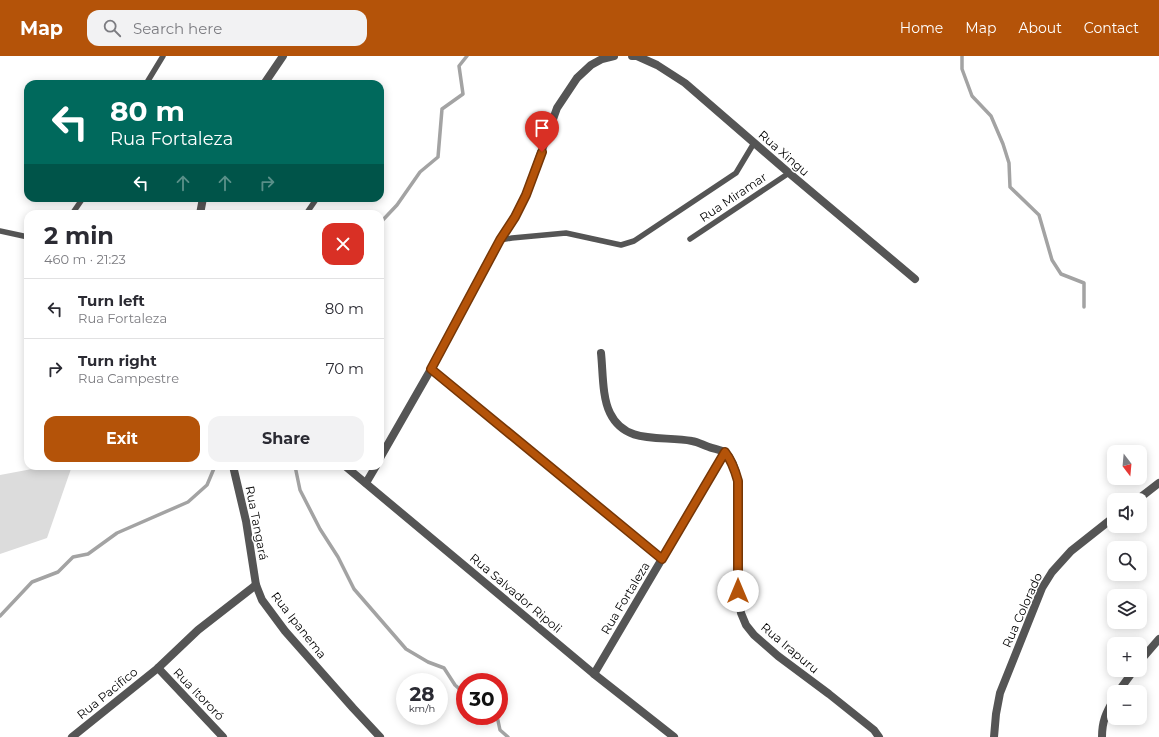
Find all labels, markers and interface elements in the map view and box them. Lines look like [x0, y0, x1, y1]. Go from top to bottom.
search box [87, 10, 367, 46]
text: Map [20, 17, 63, 40]
icon: search [101, 17, 123, 39]
text: Search here [133, 19, 222, 38]
text: Home [900, 19, 943, 37]
text: Map [965, 19, 996, 37]
text: About [1018, 19, 1062, 37]
text: Contact [1084, 19, 1139, 37]
text: 80 m [110, 94, 185, 128]
icon: left [44, 96, 96, 148]
pin [525, 111, 559, 152]
icon: arrive [531, 117, 553, 139]
street label: Rua Xingu [756, 127, 812, 179]
text: Rua Fortaleza [110, 128, 233, 150]
street label: Rua Miramar [697, 169, 770, 225]
icon: left [130, 172, 152, 194]
icon: ahead [172, 172, 194, 194]
icon: ahead [214, 172, 236, 194]
icon: right [256, 172, 278, 194]
text: 2 min [44, 221, 114, 250]
button: close [322, 223, 364, 265]
text: 460 m · 21:23 [44, 251, 126, 267]
text: Turn left [78, 291, 145, 310]
icon: left [44, 298, 66, 320]
text: 80 m [325, 299, 364, 318]
text: Rua Fortaleza [78, 310, 167, 326]
text: Turn right [78, 351, 157, 370]
icon: right [44, 358, 66, 380]
text: 70 m [326, 359, 364, 378]
text: Rua Campestre [78, 370, 179, 386]
button: Exit [44, 416, 200, 462]
button: Share [208, 416, 364, 462]
north arrow [1107, 445, 1147, 485]
map controls [1107, 445, 1147, 725]
street label: Rua Tangará [242, 485, 272, 561]
button: sound [1107, 493, 1147, 533]
button: search [1107, 541, 1147, 581]
street label: Rua Salvador Ripoli [467, 550, 565, 636]
street label: Rua Fortaleza [597, 559, 653, 637]
position arrow [717, 570, 759, 612]
street label: Rua Colorado [999, 570, 1045, 650]
street label: Rua Ipanema [268, 588, 330, 662]
button: layers [1107, 589, 1147, 629]
street label: Rua Irapuru [758, 619, 822, 677]
button: + [1107, 637, 1147, 677]
street label: Rua Pacifico [74, 664, 140, 722]
street label: Rua Itororó [170, 665, 228, 723]
speed limit sign: 30 [456, 673, 508, 725]
text: 28 [410, 682, 435, 706]
button: − [1107, 685, 1147, 725]
text: km/h [409, 702, 435, 715]

